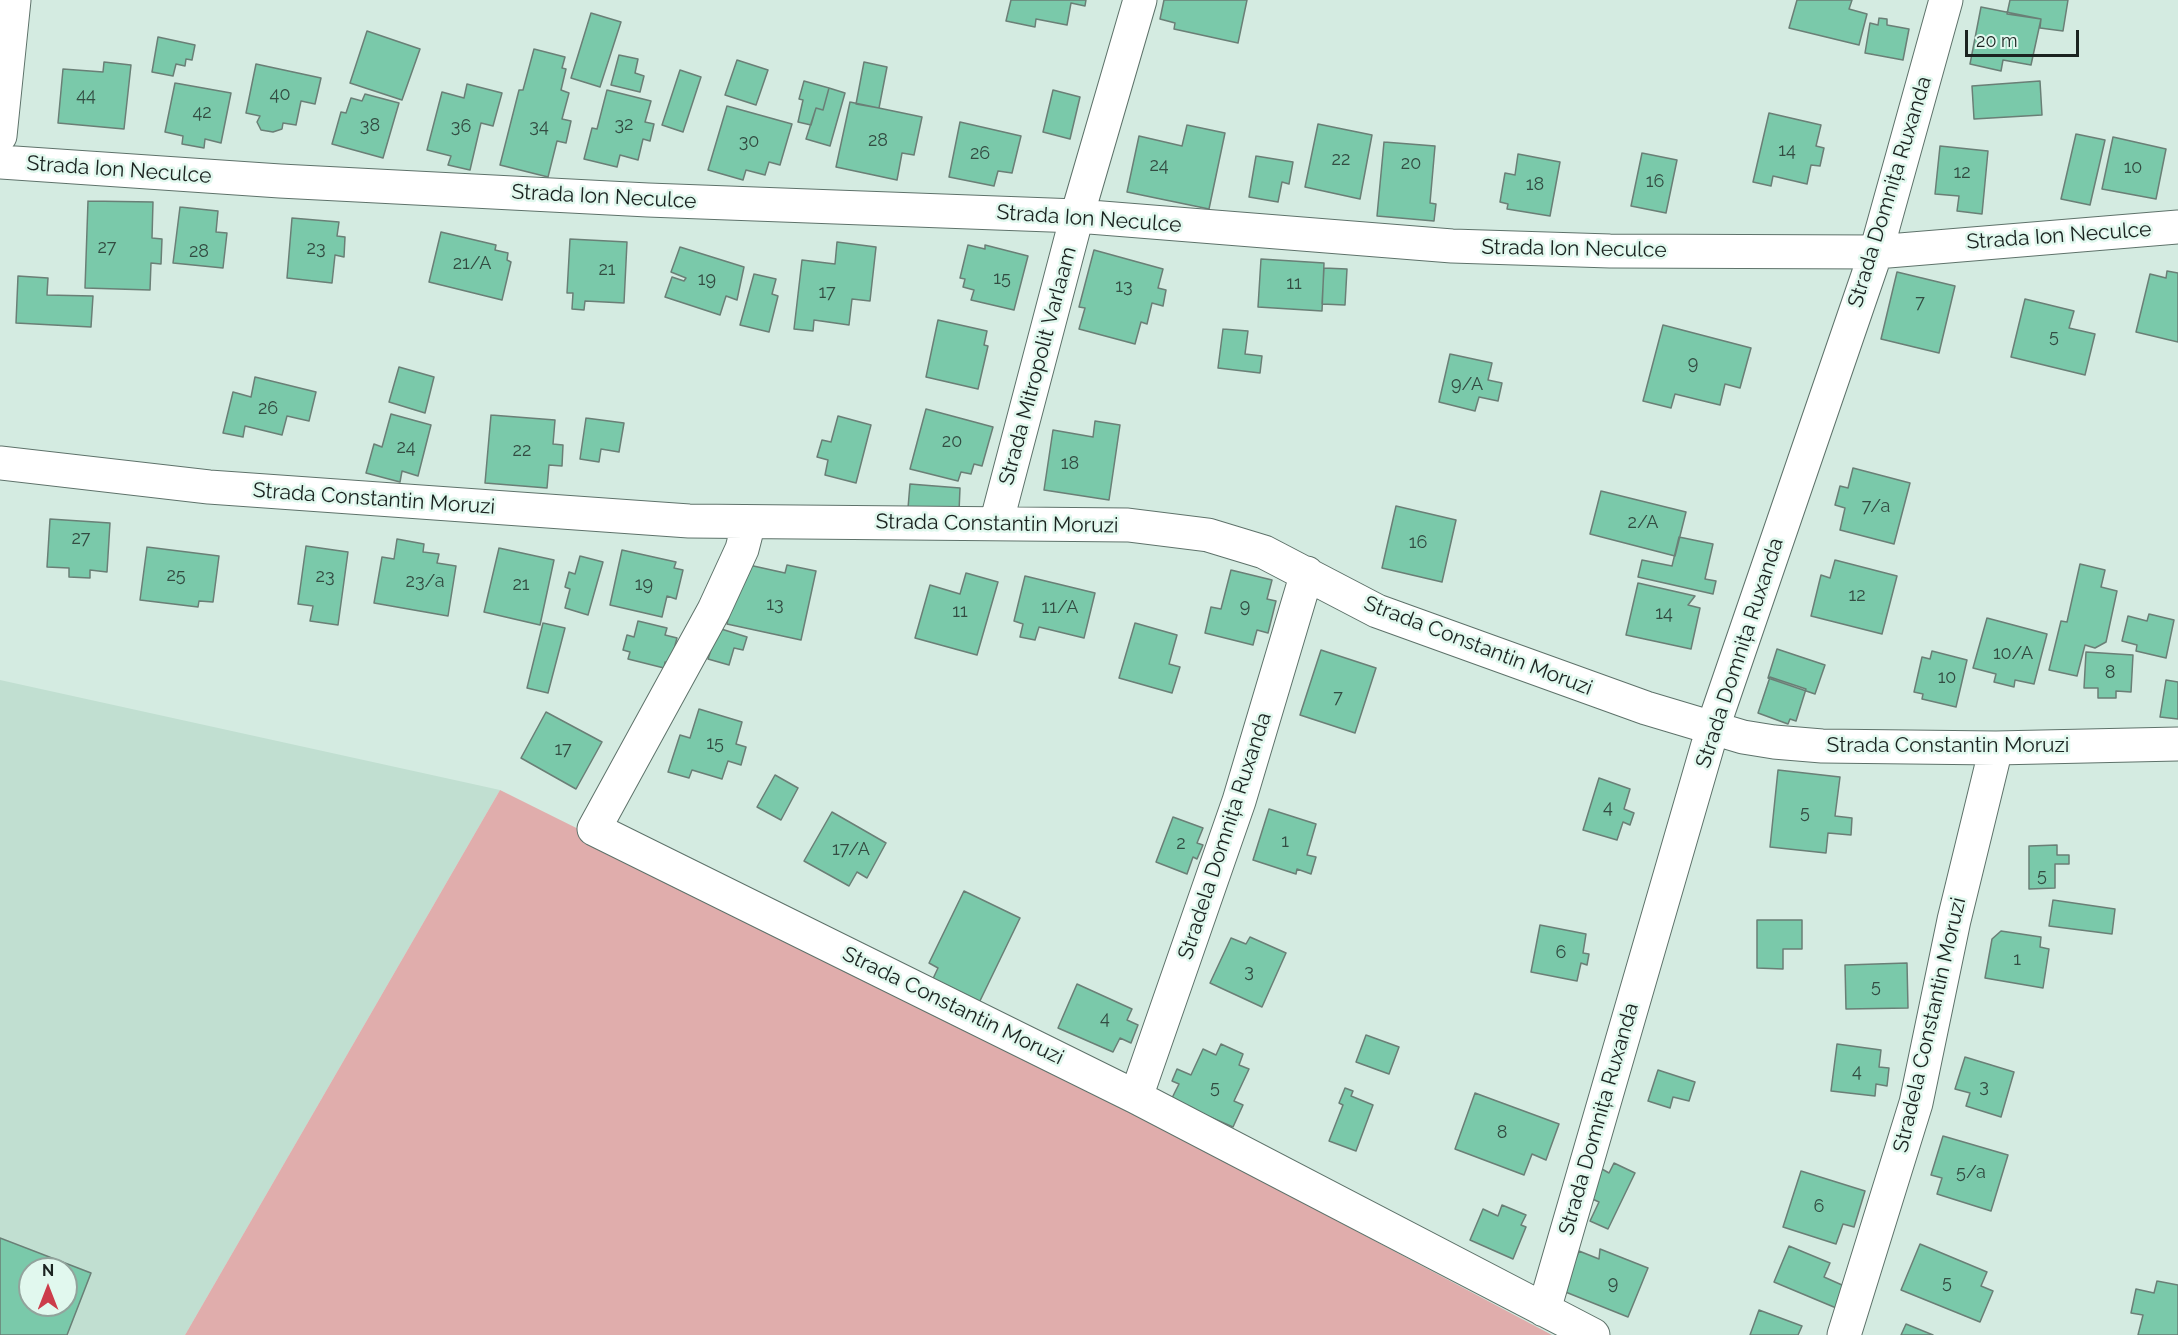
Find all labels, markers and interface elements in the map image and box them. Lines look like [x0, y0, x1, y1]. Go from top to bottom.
scale bar [1968, 18, 2082, 56]
text: 20 m [1976, 30, 2018, 51]
street label: Strada Domnița Ruxanda [1843, 73, 1937, 311]
house number: 40 [270, 84, 290, 106]
house number: 44 [76, 85, 96, 107]
house number: 42 [192, 102, 212, 124]
house number: 32 [615, 114, 633, 136]
house number: 38 [360, 115, 380, 137]
house number: 36 [451, 116, 471, 138]
house number: 34 [529, 116, 549, 138]
house number: 28 [868, 130, 888, 152]
house number: 30 [739, 131, 759, 153]
house number: 14 [1778, 140, 1796, 162]
house number: 26 [970, 143, 990, 165]
house number: 22 [1332, 149, 1350, 171]
street label: Strada Ion Neculce [26, 151, 212, 189]
house number: 20 [1401, 153, 1421, 175]
house number: 24 [1149, 155, 1169, 177]
house number: 10 [2124, 157, 2142, 179]
house number: 12 [1953, 162, 1971, 184]
house number: 16 [1646, 171, 1664, 193]
house number: 18 [1526, 174, 1544, 196]
street label: Strada Ion Neculce [511, 180, 697, 214]
street label: Strada Ion Neculce [996, 200, 1182, 238]
street label: Strada Ion Neculce [1966, 217, 2152, 255]
street label: Strada Ion Neculce [1481, 235, 1667, 263]
house number: 27 [97, 237, 117, 259]
house number: 23 [307, 238, 325, 260]
house number: 28 [189, 241, 209, 263]
street label: Strada Mitropolit Varlaam [994, 244, 1082, 488]
house number: 21/A [453, 253, 491, 275]
house number: 21 [598, 259, 616, 281]
house number: 15 [993, 268, 1011, 290]
house number: 19 [698, 269, 716, 291]
house number: 11 [1286, 273, 1302, 295]
house number: 13 [1115, 276, 1133, 298]
house number: 17 [818, 282, 836, 304]
house number: 7 [1915, 292, 1925, 314]
house number: 5 [2049, 326, 2059, 348]
house number: 9 [1688, 353, 1698, 375]
house number: 9/A [1451, 374, 1483, 396]
house number: 26 [258, 398, 278, 420]
house number: 20 [942, 431, 962, 453]
house number: 24 [396, 437, 416, 459]
house number: 22 [513, 440, 531, 462]
house number: 18 [1061, 453, 1079, 475]
street label: Strada Constantin Moruzi [252, 478, 496, 520]
house number: 7/a [1862, 496, 1890, 518]
street label: Strada Constantin Moruzi [875, 509, 1119, 539]
house number: 2/A [1627, 512, 1659, 534]
house number: 27 [71, 528, 91, 550]
house number: 16 [1409, 532, 1427, 554]
street label: Strada Domnița Ruxanda [1691, 535, 1789, 771]
house number: 25 [166, 565, 186, 587]
house number: 23 [316, 566, 334, 588]
house number: 23/a [406, 571, 444, 593]
house number: 21 [512, 574, 530, 596]
house number: 19 [635, 574, 653, 596]
house number: 12 [1848, 585, 1866, 607]
street label: Strada Constantin Moruzi [1360, 591, 1596, 701]
house number: 13 [766, 594, 784, 616]
house number: 9 [1240, 596, 1250, 618]
house number: 11/A [1041, 597, 1079, 619]
house number: 11 [952, 601, 968, 623]
house number: 14 [1655, 603, 1673, 625]
house number: 10/A [1993, 643, 2033, 665]
house number: 8 [2105, 662, 2115, 684]
house number: 10 [1938, 667, 1956, 689]
house number: 7 [1333, 687, 1343, 709]
street label: Stradela Domnița Ruxanda [1173, 709, 1277, 963]
house number: 15 [706, 733, 724, 755]
street label: Strada Constantin Moruzi [1827, 733, 2069, 759]
house number: 17 [554, 739, 572, 761]
house number: 4 [1603, 797, 1613, 819]
house number: 5 [1800, 802, 1810, 824]
house number: 1 [1281, 831, 1289, 853]
house number: 2 [1176, 833, 1186, 855]
house number: 17/A [832, 839, 870, 861]
house number: 5 [2037, 865, 2047, 887]
street label: Stradela Constantin Moruzi [1888, 895, 1972, 1155]
street label: Strada Constantin Moruzi [838, 941, 1068, 1071]
house number: 6 [1556, 942, 1566, 964]
house number: 1 [2013, 949, 2021, 971]
house number: 3 [1244, 961, 1254, 983]
house number: 5 [1871, 976, 1881, 998]
street label: Strada Domnița Ruxanda [1554, 1000, 1644, 1238]
house number: 4 [1100, 1008, 1110, 1030]
house number: 4 [1852, 1061, 1862, 1083]
house number: 3 [1979, 1076, 1989, 1098]
house number: 5 [1210, 1077, 1220, 1099]
house number: 8 [1497, 1122, 1507, 1144]
house number: 5/a [1956, 1162, 1986, 1184]
house number: 6 [1814, 1196, 1824, 1218]
north arrow [18, 1257, 78, 1317]
text: N [42, 1261, 54, 1280]
house number: 5 [1942, 1272, 1952, 1294]
house number: 9 [1608, 1273, 1618, 1295]

